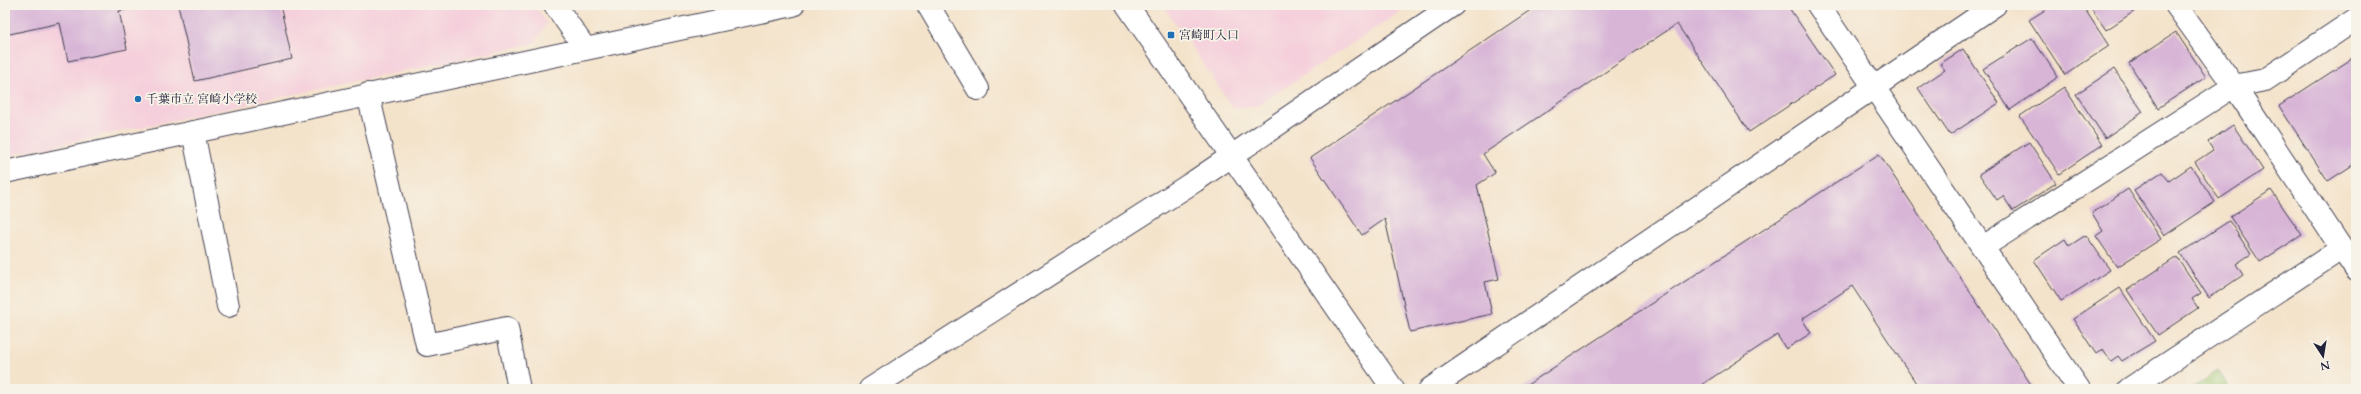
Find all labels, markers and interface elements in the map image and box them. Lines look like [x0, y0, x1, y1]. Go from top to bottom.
place label: 宮崎町入口 [1179, 27, 1239, 43]
marker: 宮崎町入口 [1166, 30, 1176, 40]
place label: 千葉市立 宮崎小学校 [146, 91, 257, 107]
marker: 千葉市立 宮崎小学校 [133, 94, 143, 104]
north arrow [2303, 336, 2343, 376]
text: N [2318, 357, 2331, 374]

